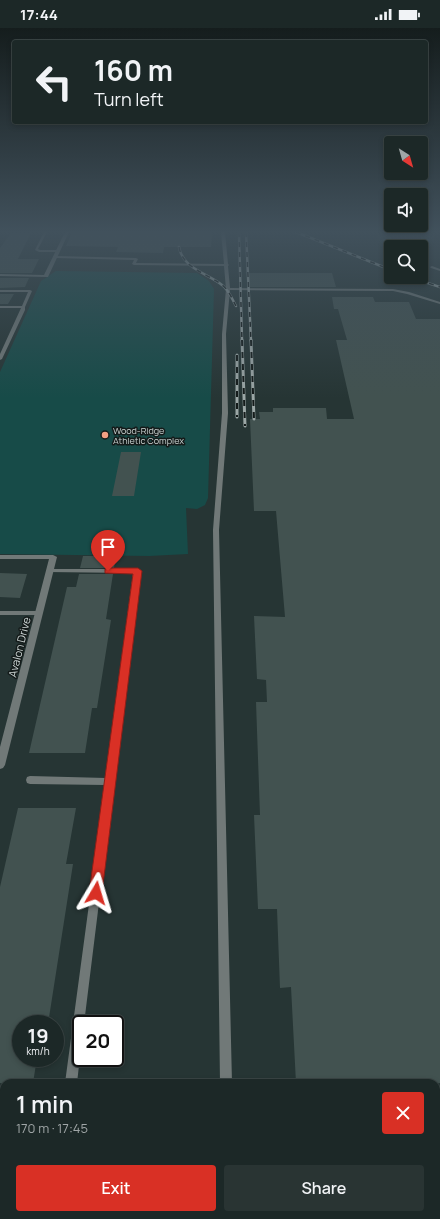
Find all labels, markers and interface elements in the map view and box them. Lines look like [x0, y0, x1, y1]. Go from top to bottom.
text: 17:44 [20, 4, 58, 25]
text: 160 m [94, 51, 173, 89]
icon: left [28, 56, 80, 108]
text: Turn left [94, 87, 164, 111]
north arrow [384, 136, 428, 180]
map controls [384, 136, 428, 284]
button: sound [384, 188, 428, 232]
button: search [384, 240, 428, 284]
place label: Wood-Ridge Athletic Complex [113, 424, 184, 447]
marker: Wood-Ridge Athletic Complex [100, 430, 110, 440]
pin [91, 530, 125, 571]
icon: arrive [97, 536, 119, 558]
street label: Avalon Drive [4, 615, 34, 679]
position arrow [75, 872, 117, 914]
speed limit sign: 20 [72, 1015, 124, 1067]
text: 19 [27, 1022, 49, 1049]
text: km/h [26, 1044, 50, 1058]
text: 1 min [16, 1087, 73, 1120]
button: close [382, 1092, 424, 1134]
text: 170 m · 17:45 [16, 1119, 88, 1137]
button: Exit [16, 1165, 216, 1211]
button: Share [224, 1165, 424, 1211]

